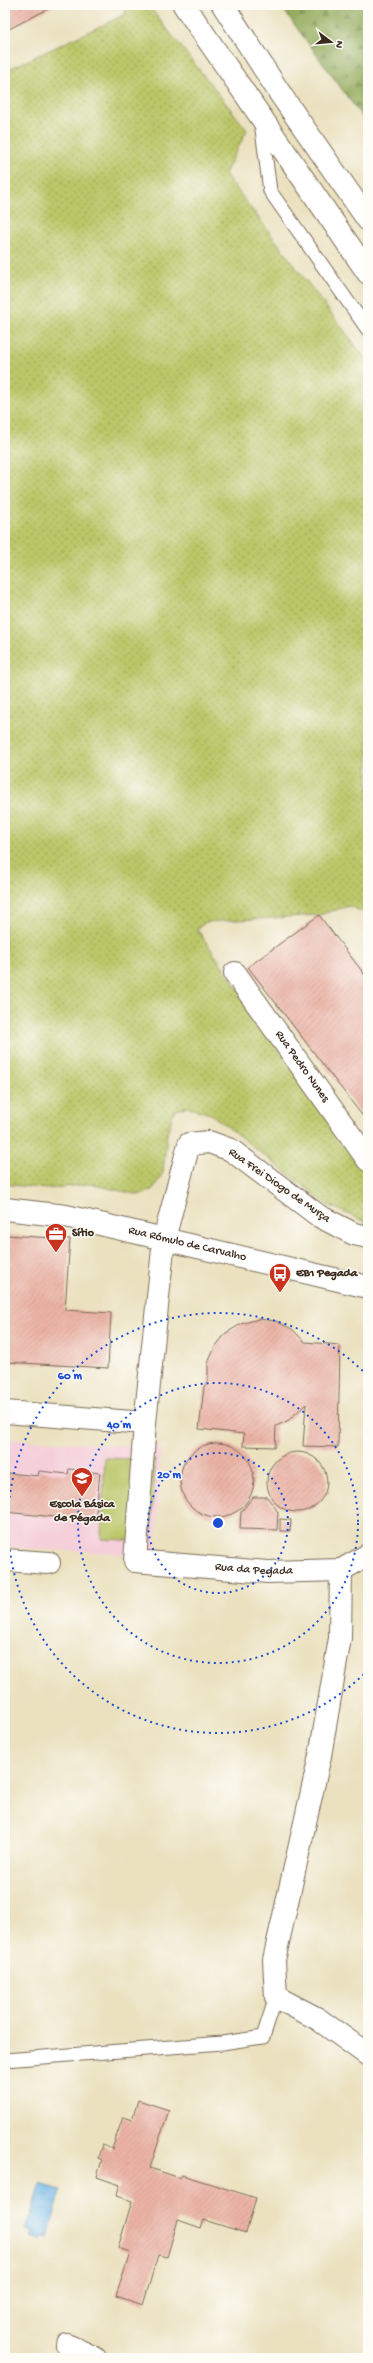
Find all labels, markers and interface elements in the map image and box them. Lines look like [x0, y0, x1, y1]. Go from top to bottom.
north arrow [311, 22, 351, 62]
text: N [332, 39, 345, 49]
street label: Rua Pedro Nunes [271, 1028, 332, 1106]
street label: Rua Frei Diogo de Murça [225, 1146, 333, 1227]
office icon: Sítio [43, 1221, 69, 1254]
street label: Rua Rómulo de Carvalho [127, 1224, 248, 1265]
place label: Sítio [72, 1227, 95, 1241]
bus stop icon: EB1 Pegada [267, 1261, 293, 1294]
place label: EB1 Pegada [295, 1267, 359, 1281]
text: 60 m [58, 1370, 83, 1384]
text: 40 m [106, 1419, 131, 1433]
school or university icon: Escola Básica de Pégada [69, 1465, 95, 1498]
text: 20 m [157, 1469, 182, 1483]
place label: Escola Básica de Pégada [49, 1498, 116, 1526]
centre of rings [211, 1516, 225, 1530]
street label: Rua da Pegada [214, 1561, 293, 1579]

